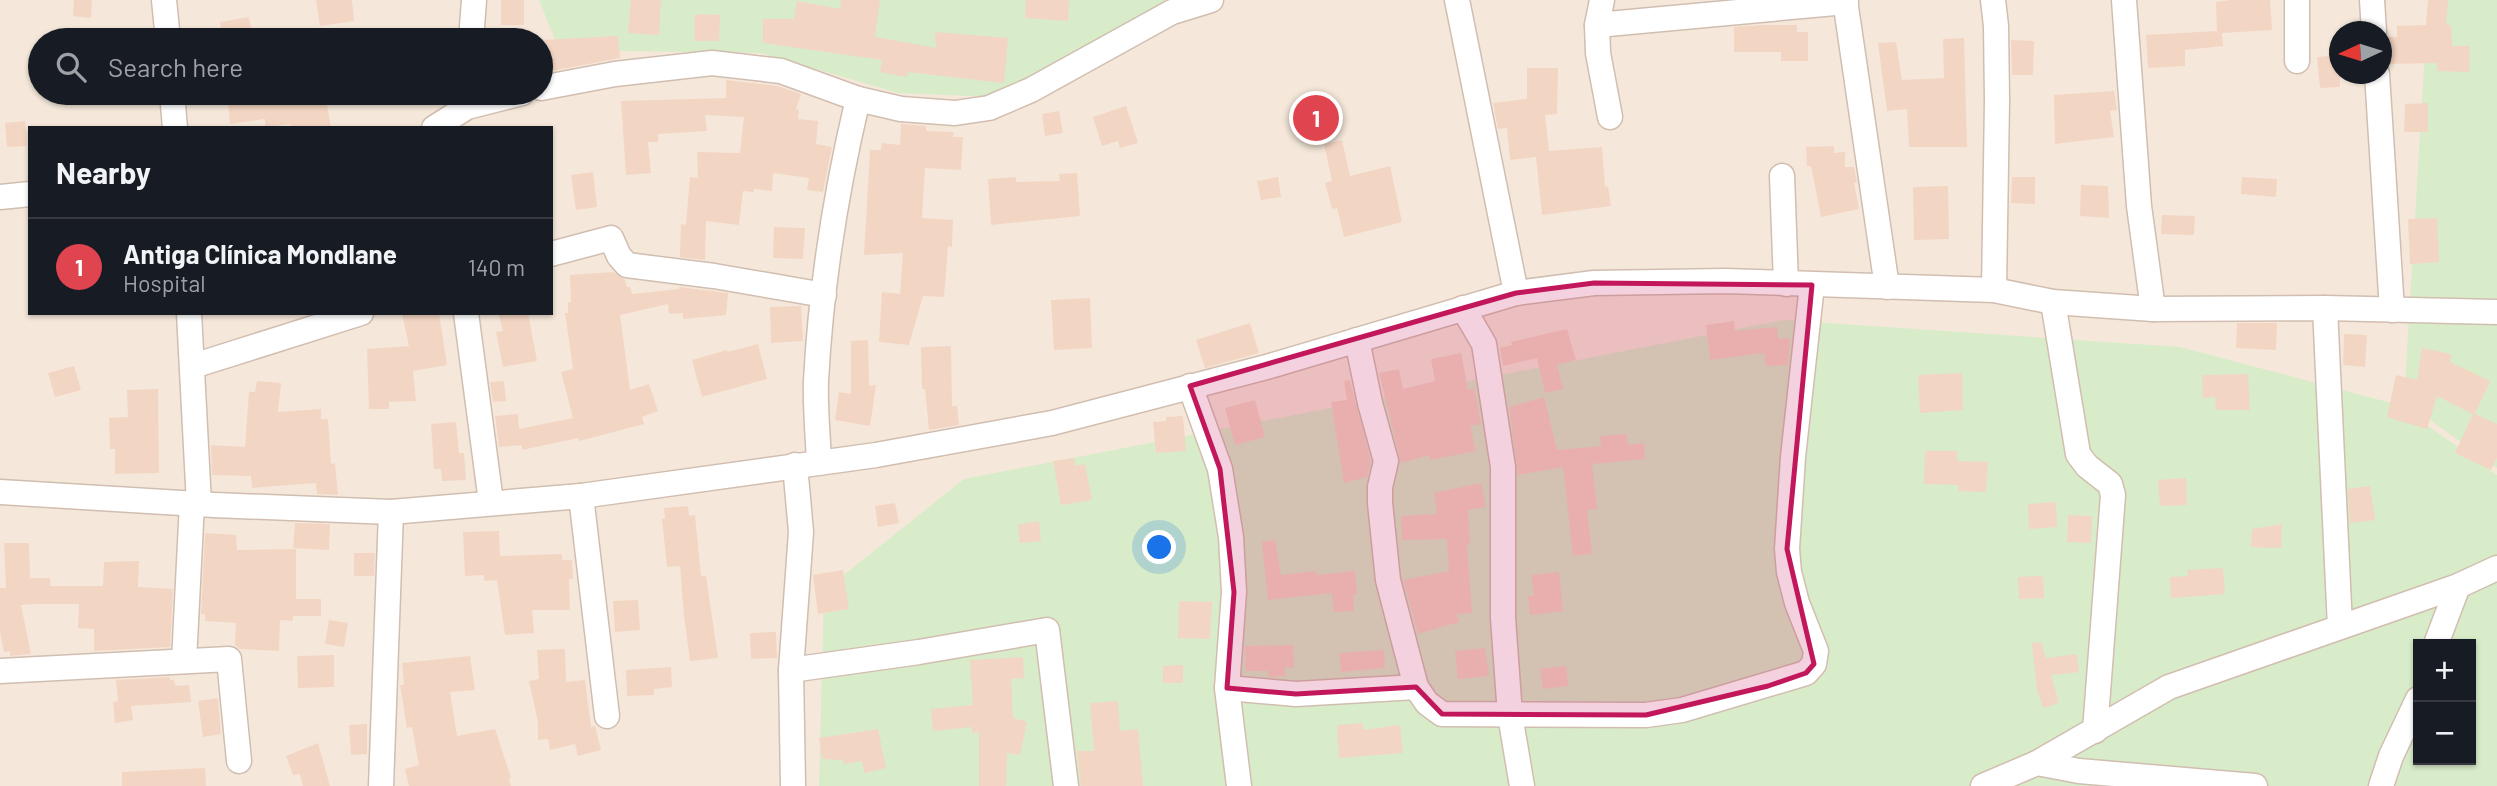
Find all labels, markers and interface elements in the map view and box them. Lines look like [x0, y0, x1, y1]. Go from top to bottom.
north arrow [2329, 21, 2392, 84]
search box [28, 28, 553, 105]
icon: search [52, 48, 90, 86]
text: Search here [108, 51, 243, 82]
pin: 1 [1293, 92, 1339, 144]
text: Nearby [56, 154, 151, 190]
text: Antiga Clínica Mondlane [123, 238, 397, 269]
text: 1 [75, 253, 83, 281]
text: 140 m [468, 253, 525, 281]
text: Hospital [123, 269, 206, 297]
your location [1142, 530, 1176, 564]
map controls [2413, 639, 2476, 765]
button: + [2413, 639, 2476, 702]
button: − [2413, 702, 2476, 765]

